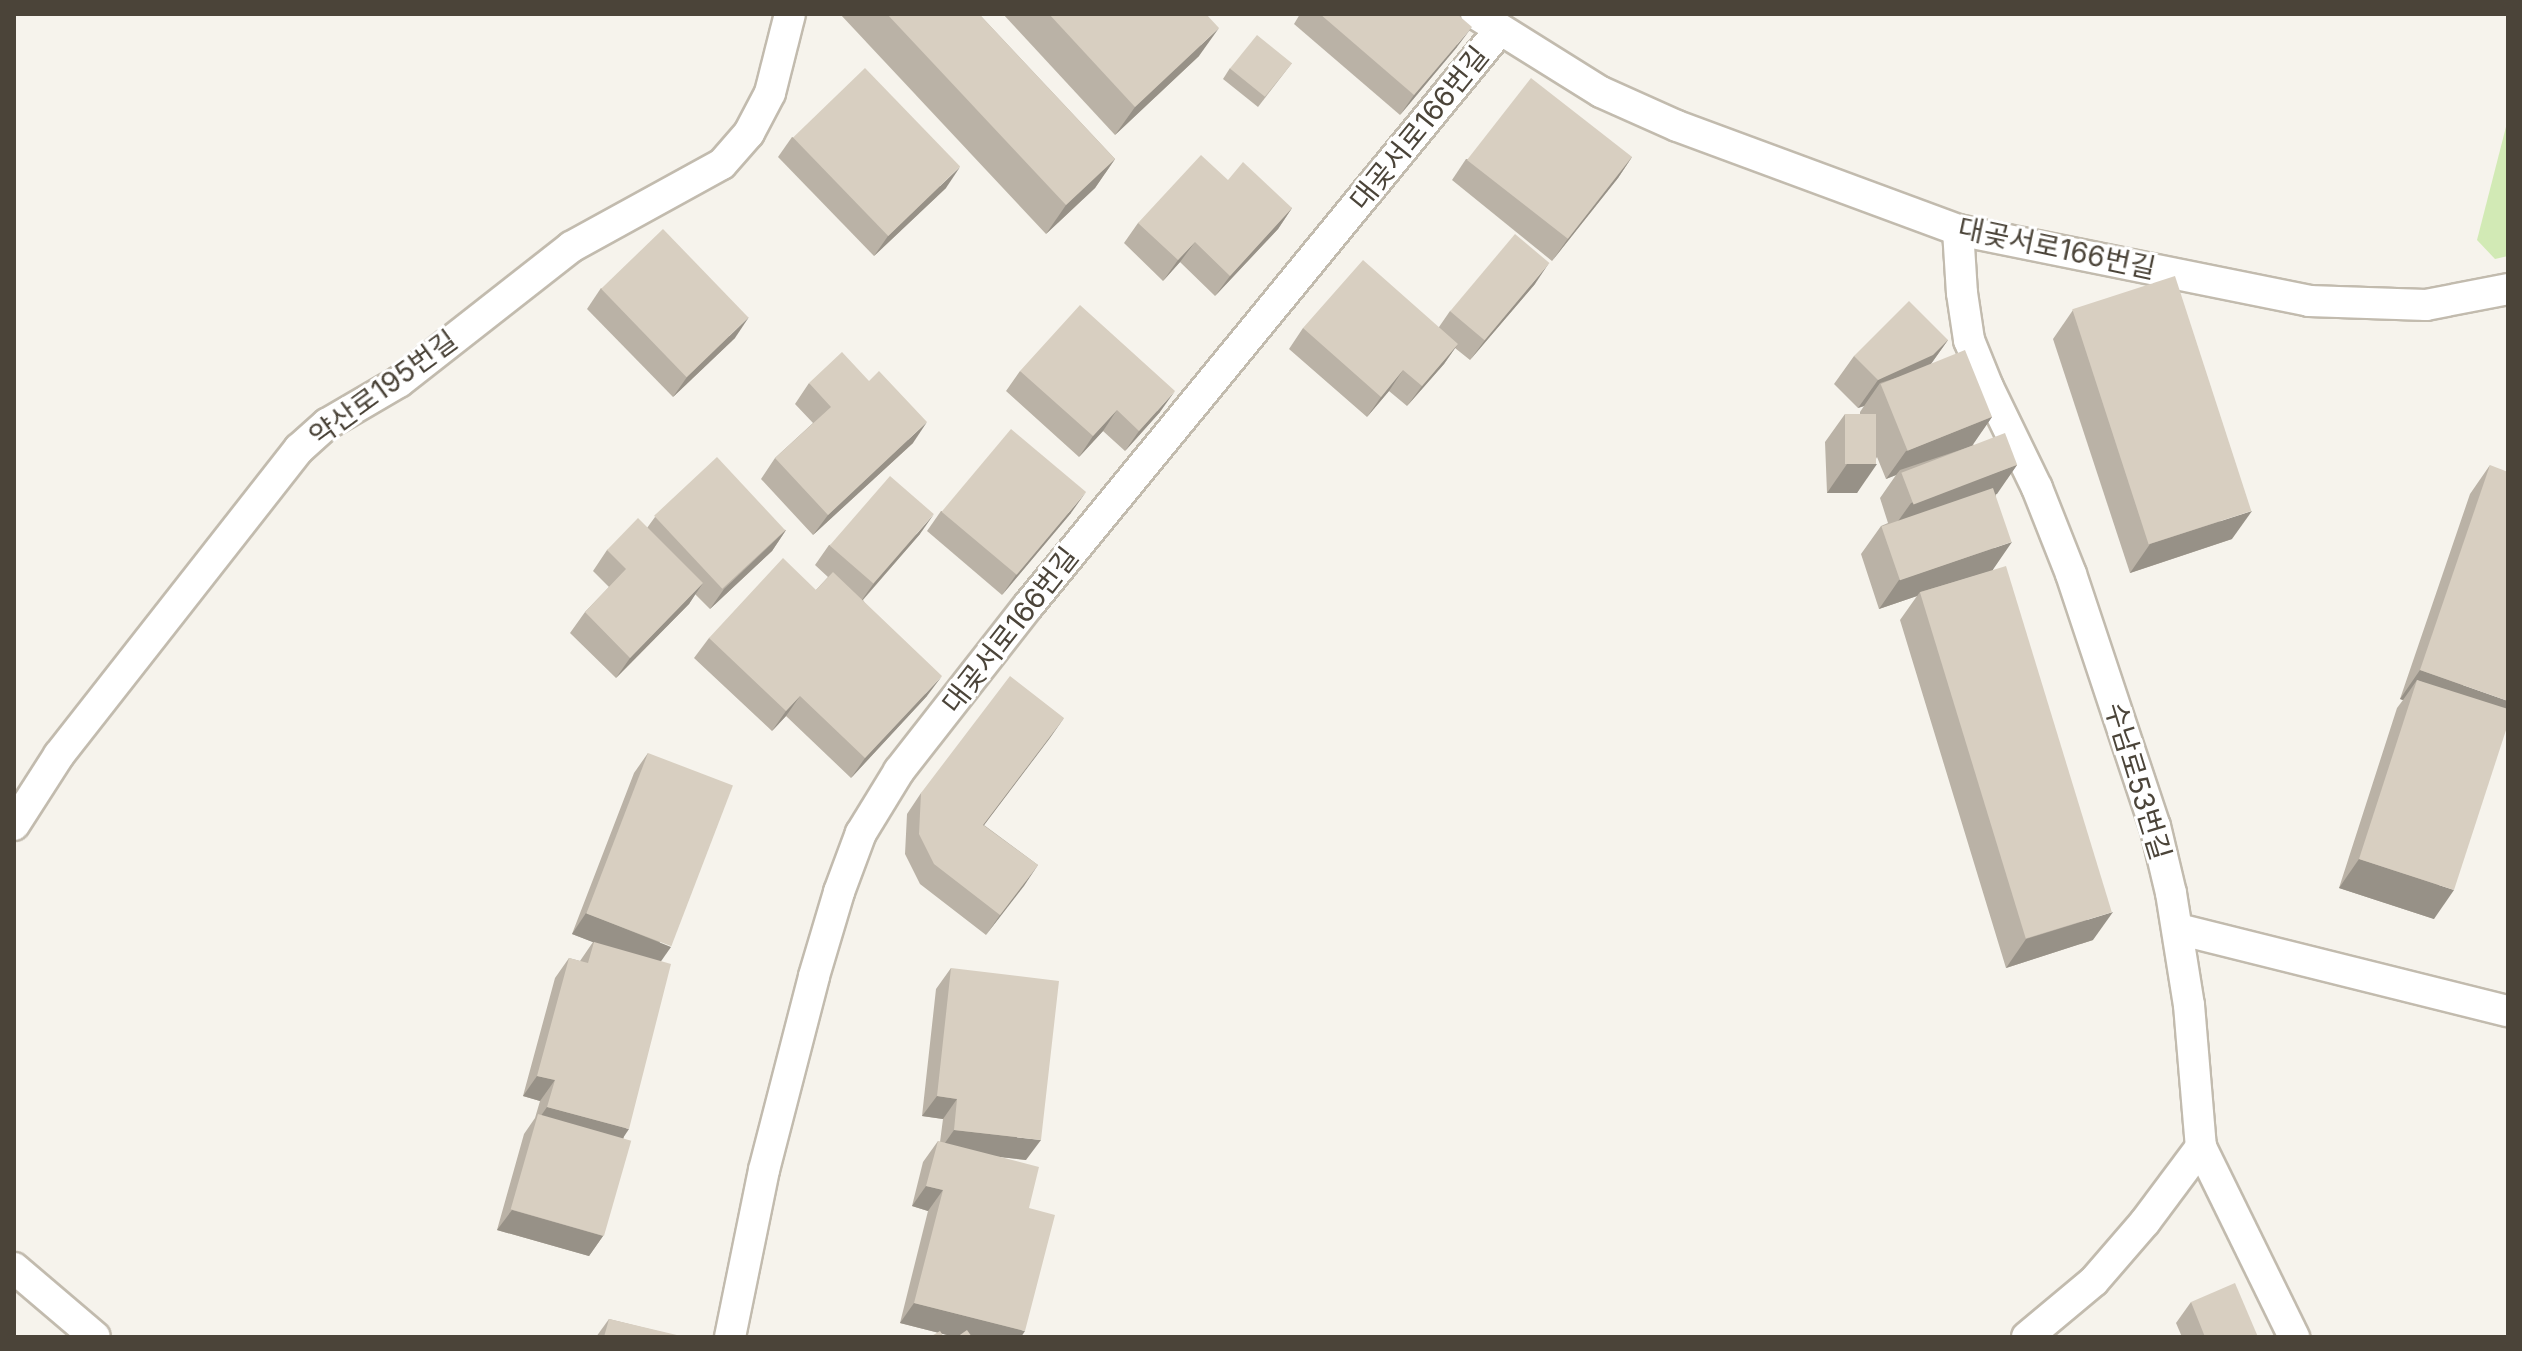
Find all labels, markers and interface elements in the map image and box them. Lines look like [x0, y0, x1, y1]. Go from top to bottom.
street label: 대곶서로166번길 [1343, 39, 1495, 217]
street label: 대곶서로166번길 [1955, 211, 2159, 285]
street label: 약산로195번길 [303, 323, 463, 453]
street label: 대곶서로166번길 [935, 541, 1085, 719]
street label: 수남로53번길 [2098, 698, 2178, 864]

